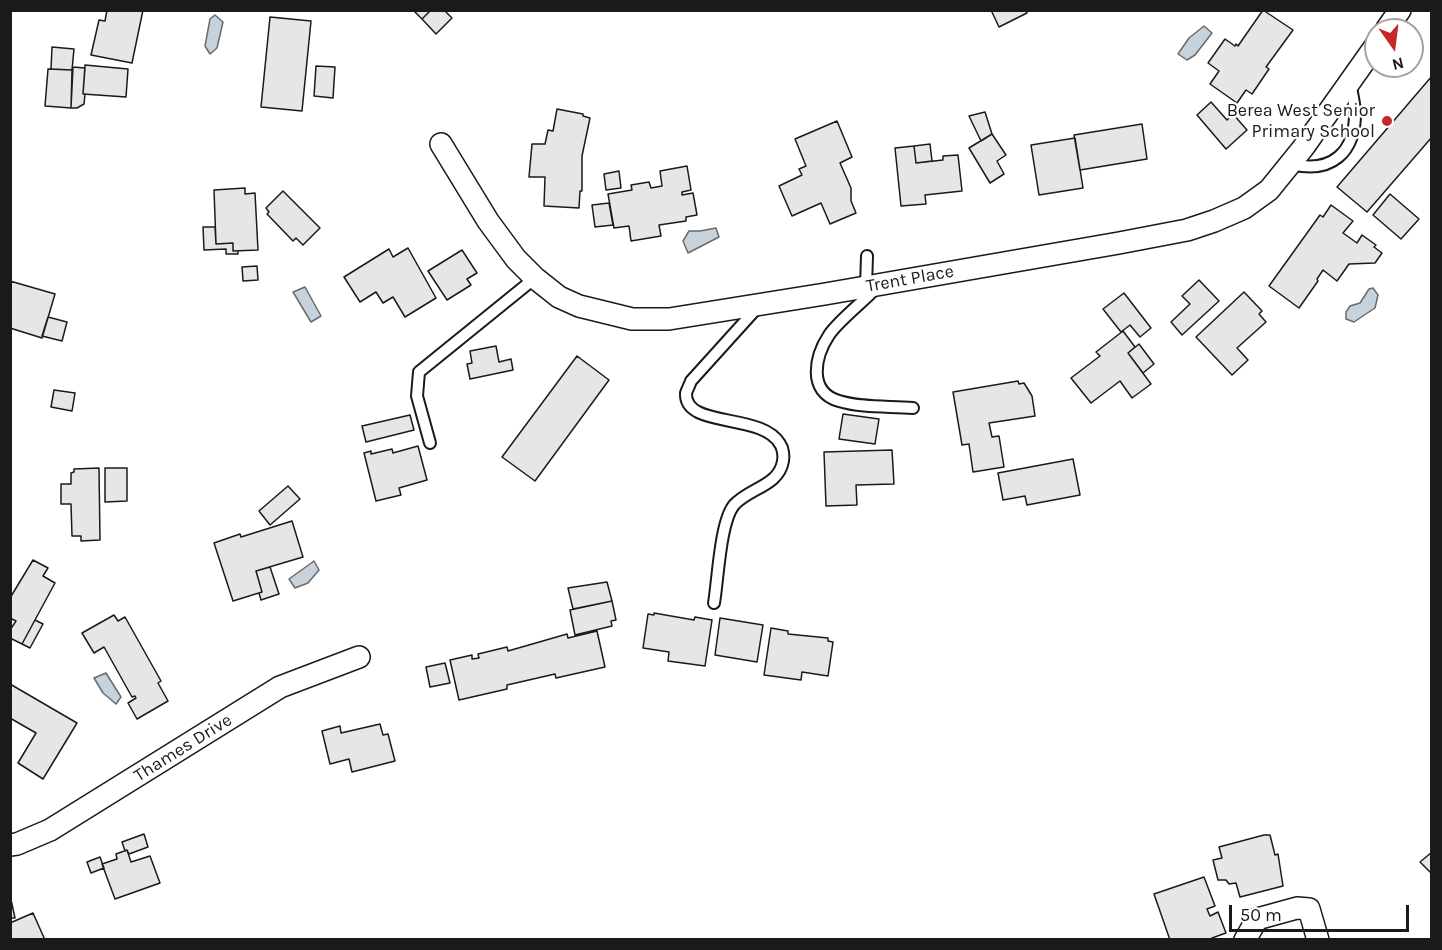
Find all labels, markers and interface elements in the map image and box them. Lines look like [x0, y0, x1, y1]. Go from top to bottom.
north arrow [1364, 18, 1424, 78]
text: N [1390, 53, 1406, 75]
place label: Berea West Senior Primary School [1227, 100, 1375, 142]
marker: Berea West Senior Primary School [1380, 114, 1394, 128]
street label: Trent Place [864, 261, 956, 297]
street label: Thames Drive [130, 709, 236, 787]
scale bar [1232, 893, 1412, 931]
text: 50 m [1240, 904, 1282, 926]

